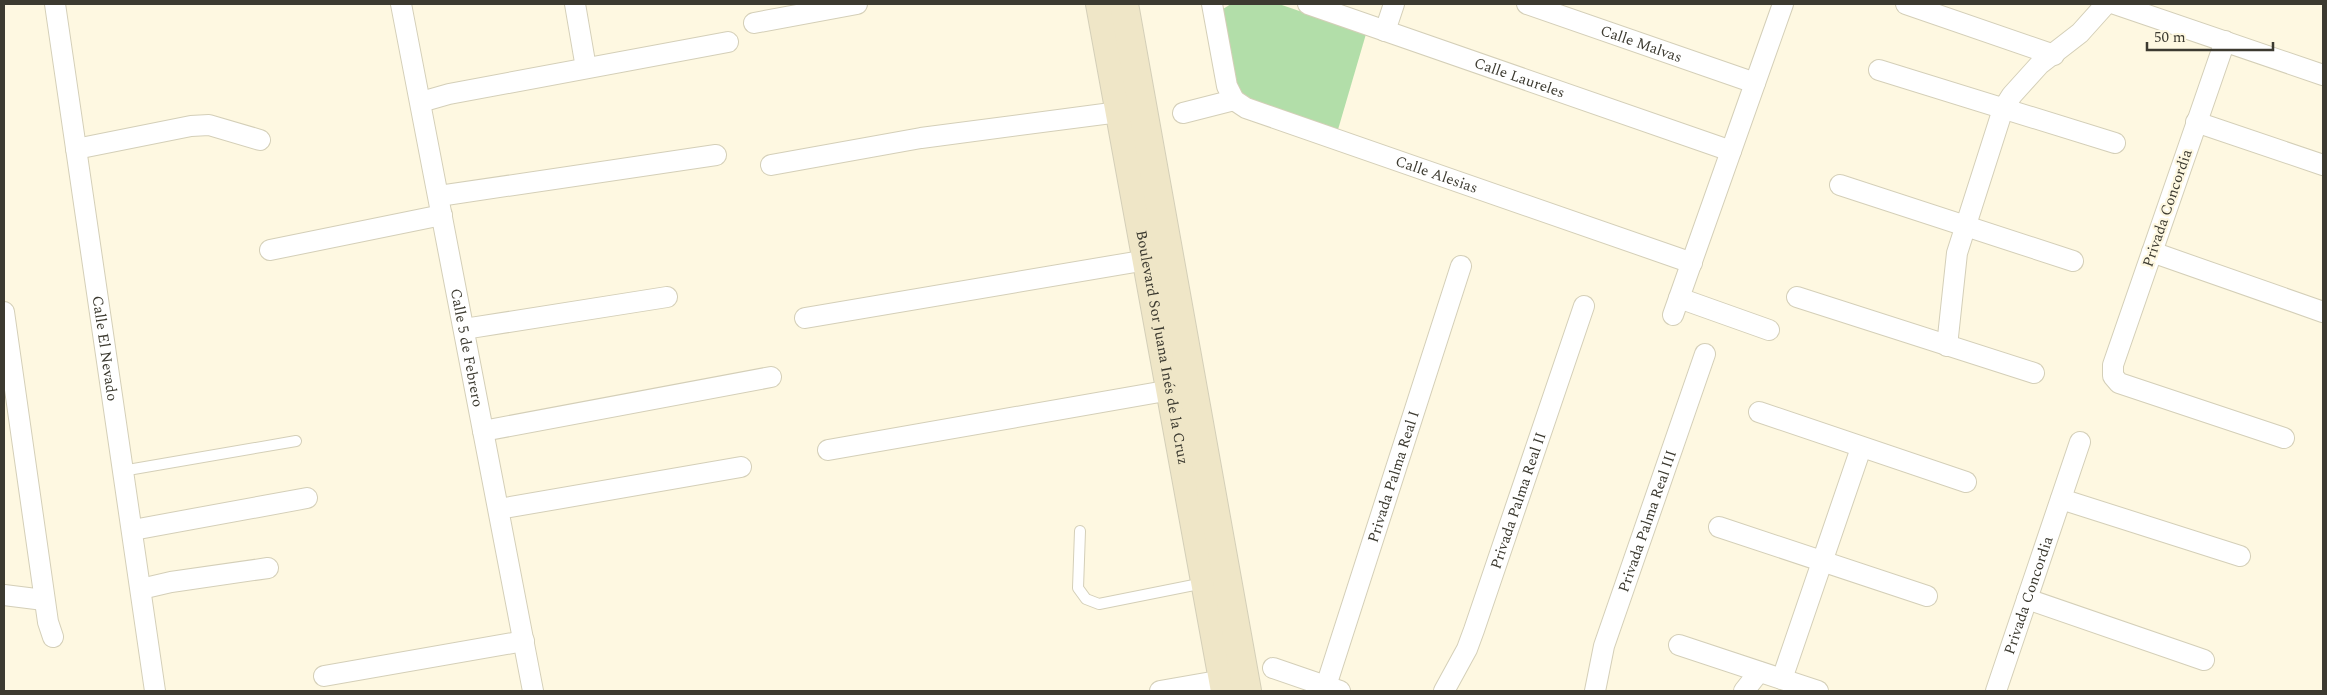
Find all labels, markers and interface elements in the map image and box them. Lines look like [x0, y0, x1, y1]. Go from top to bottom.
street label: Calle Malvas [1597, 19, 1685, 69]
scale bar [2147, 20, 2273, 52]
text: 50 m [2154, 26, 2186, 49]
street label: Calle Laureles [1471, 52, 1568, 104]
street label: Privada Concordia [2137, 145, 2199, 270]
street label: Calle Alesias [1392, 150, 1481, 200]
street label: Boulevard Sor Juana Inés de la Cruz [1129, 228, 1195, 467]
street label: Calle 5 de Febrero [444, 286, 489, 409]
street label: Calle El Nevado [86, 294, 124, 403]
street label: Privada Palma Real I [1362, 408, 1426, 546]
street label: Privada Palma Real II [1485, 429, 1552, 572]
street label: Privada Palma Real III [1612, 447, 1683, 596]
street label: Privada Concordia [1998, 533, 2060, 658]

